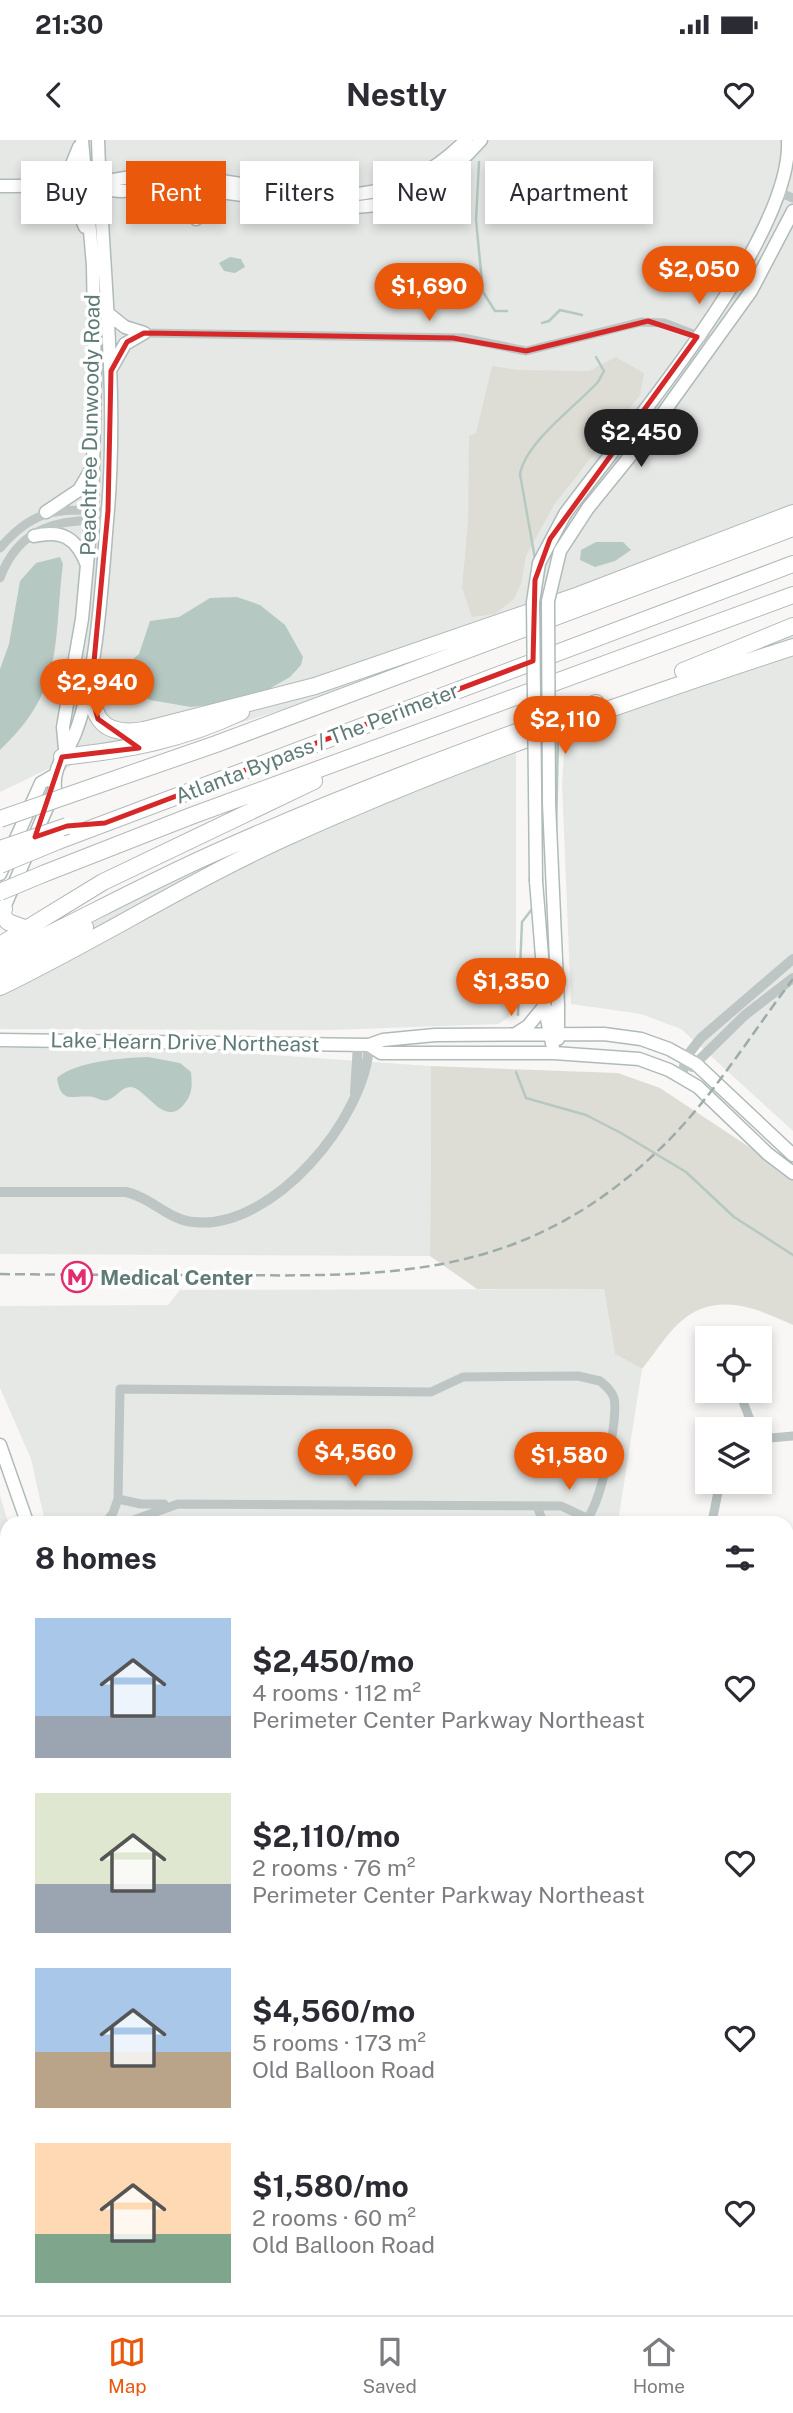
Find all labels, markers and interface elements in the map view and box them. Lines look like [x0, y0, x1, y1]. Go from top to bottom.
text: 21:30 [35, 9, 104, 40]
icon: back [35, 76, 73, 114]
text: Nestly [346, 76, 447, 113]
icon: heart [720, 76, 758, 114]
chip: Buy [21, 161, 112, 224]
chip: Rent [126, 161, 226, 224]
chip: Filters [240, 161, 359, 224]
chip: New [373, 161, 471, 224]
chip: Apartment [485, 161, 653, 224]
pin: $2,050 [642, 246, 756, 306]
text: $2,050 [658, 255, 740, 282]
pin: $1,690 [372, 264, 486, 323]
text: $1,690 [391, 272, 467, 299]
street label: Peachtree Dunwoody Road [75, 294, 105, 556]
pin: $2,450 [584, 410, 698, 469]
text: $2,450 [600, 418, 682, 445]
pin: $2,940 [40, 660, 154, 719]
text: $2,940 [56, 668, 138, 695]
street label: Atlanta Bypass / The Perimeter [172, 677, 462, 809]
pin: $2,110 [508, 696, 622, 756]
text: $2,110 [529, 705, 601, 732]
pin: $1,350 [454, 958, 568, 1018]
text: $1,350 [472, 967, 550, 994]
street label: Lake Hearn Drive Northeast [50, 1027, 320, 1057]
metro station icon: Medical Center [60, 1260, 94, 1294]
place label: Medical Center [100, 1265, 253, 1290]
map controls [695, 1326, 772, 1494]
button: locate [695, 1326, 772, 1403]
button: layers [695, 1417, 772, 1494]
pin: $4,560 [298, 1430, 412, 1489]
pin: $1,580 [512, 1432, 626, 1492]
text: $4,560 [314, 1438, 396, 1465]
text: $1,580 [530, 1441, 608, 1468]
icon: filters [721, 1539, 759, 1577]
text: 8 homes [35, 1540, 157, 1576]
text: $2,450/mo [252, 1643, 414, 1679]
icon: home [91, 1646, 175, 1730]
icon: heart [721, 1669, 759, 1707]
text: 4 rooms · 112 m² [252, 1679, 421, 1706]
text: Perimeter Center Parkway Northeast [252, 1706, 645, 1733]
text: $2,110/mo [252, 1818, 400, 1854]
icon: home [91, 1821, 175, 1905]
icon: heart [721, 1844, 759, 1882]
text: 2 rooms · 76 m² [252, 1854, 415, 1881]
text: Perimeter Center Parkway Northeast [252, 1881, 645, 1908]
text: $4,560/mo [252, 1993, 415, 2029]
icon: home [91, 1996, 175, 2080]
icon: heart [721, 2019, 759, 2057]
text: 5 rooms · 173 m² [252, 2029, 426, 2056]
text: Old Balloon Road [252, 2056, 435, 2083]
text: $1,580/mo [252, 2168, 409, 2204]
icon: home [91, 2171, 175, 2255]
icon: heart [721, 2194, 759, 2232]
text: 2 rooms · 60 m² [252, 2204, 416, 2231]
text: Old Balloon Road [252, 2231, 435, 2258]
tab: Map [108, 2333, 147, 2397]
tab: Saved [362, 2333, 417, 2397]
tab: Home [633, 2333, 685, 2397]

